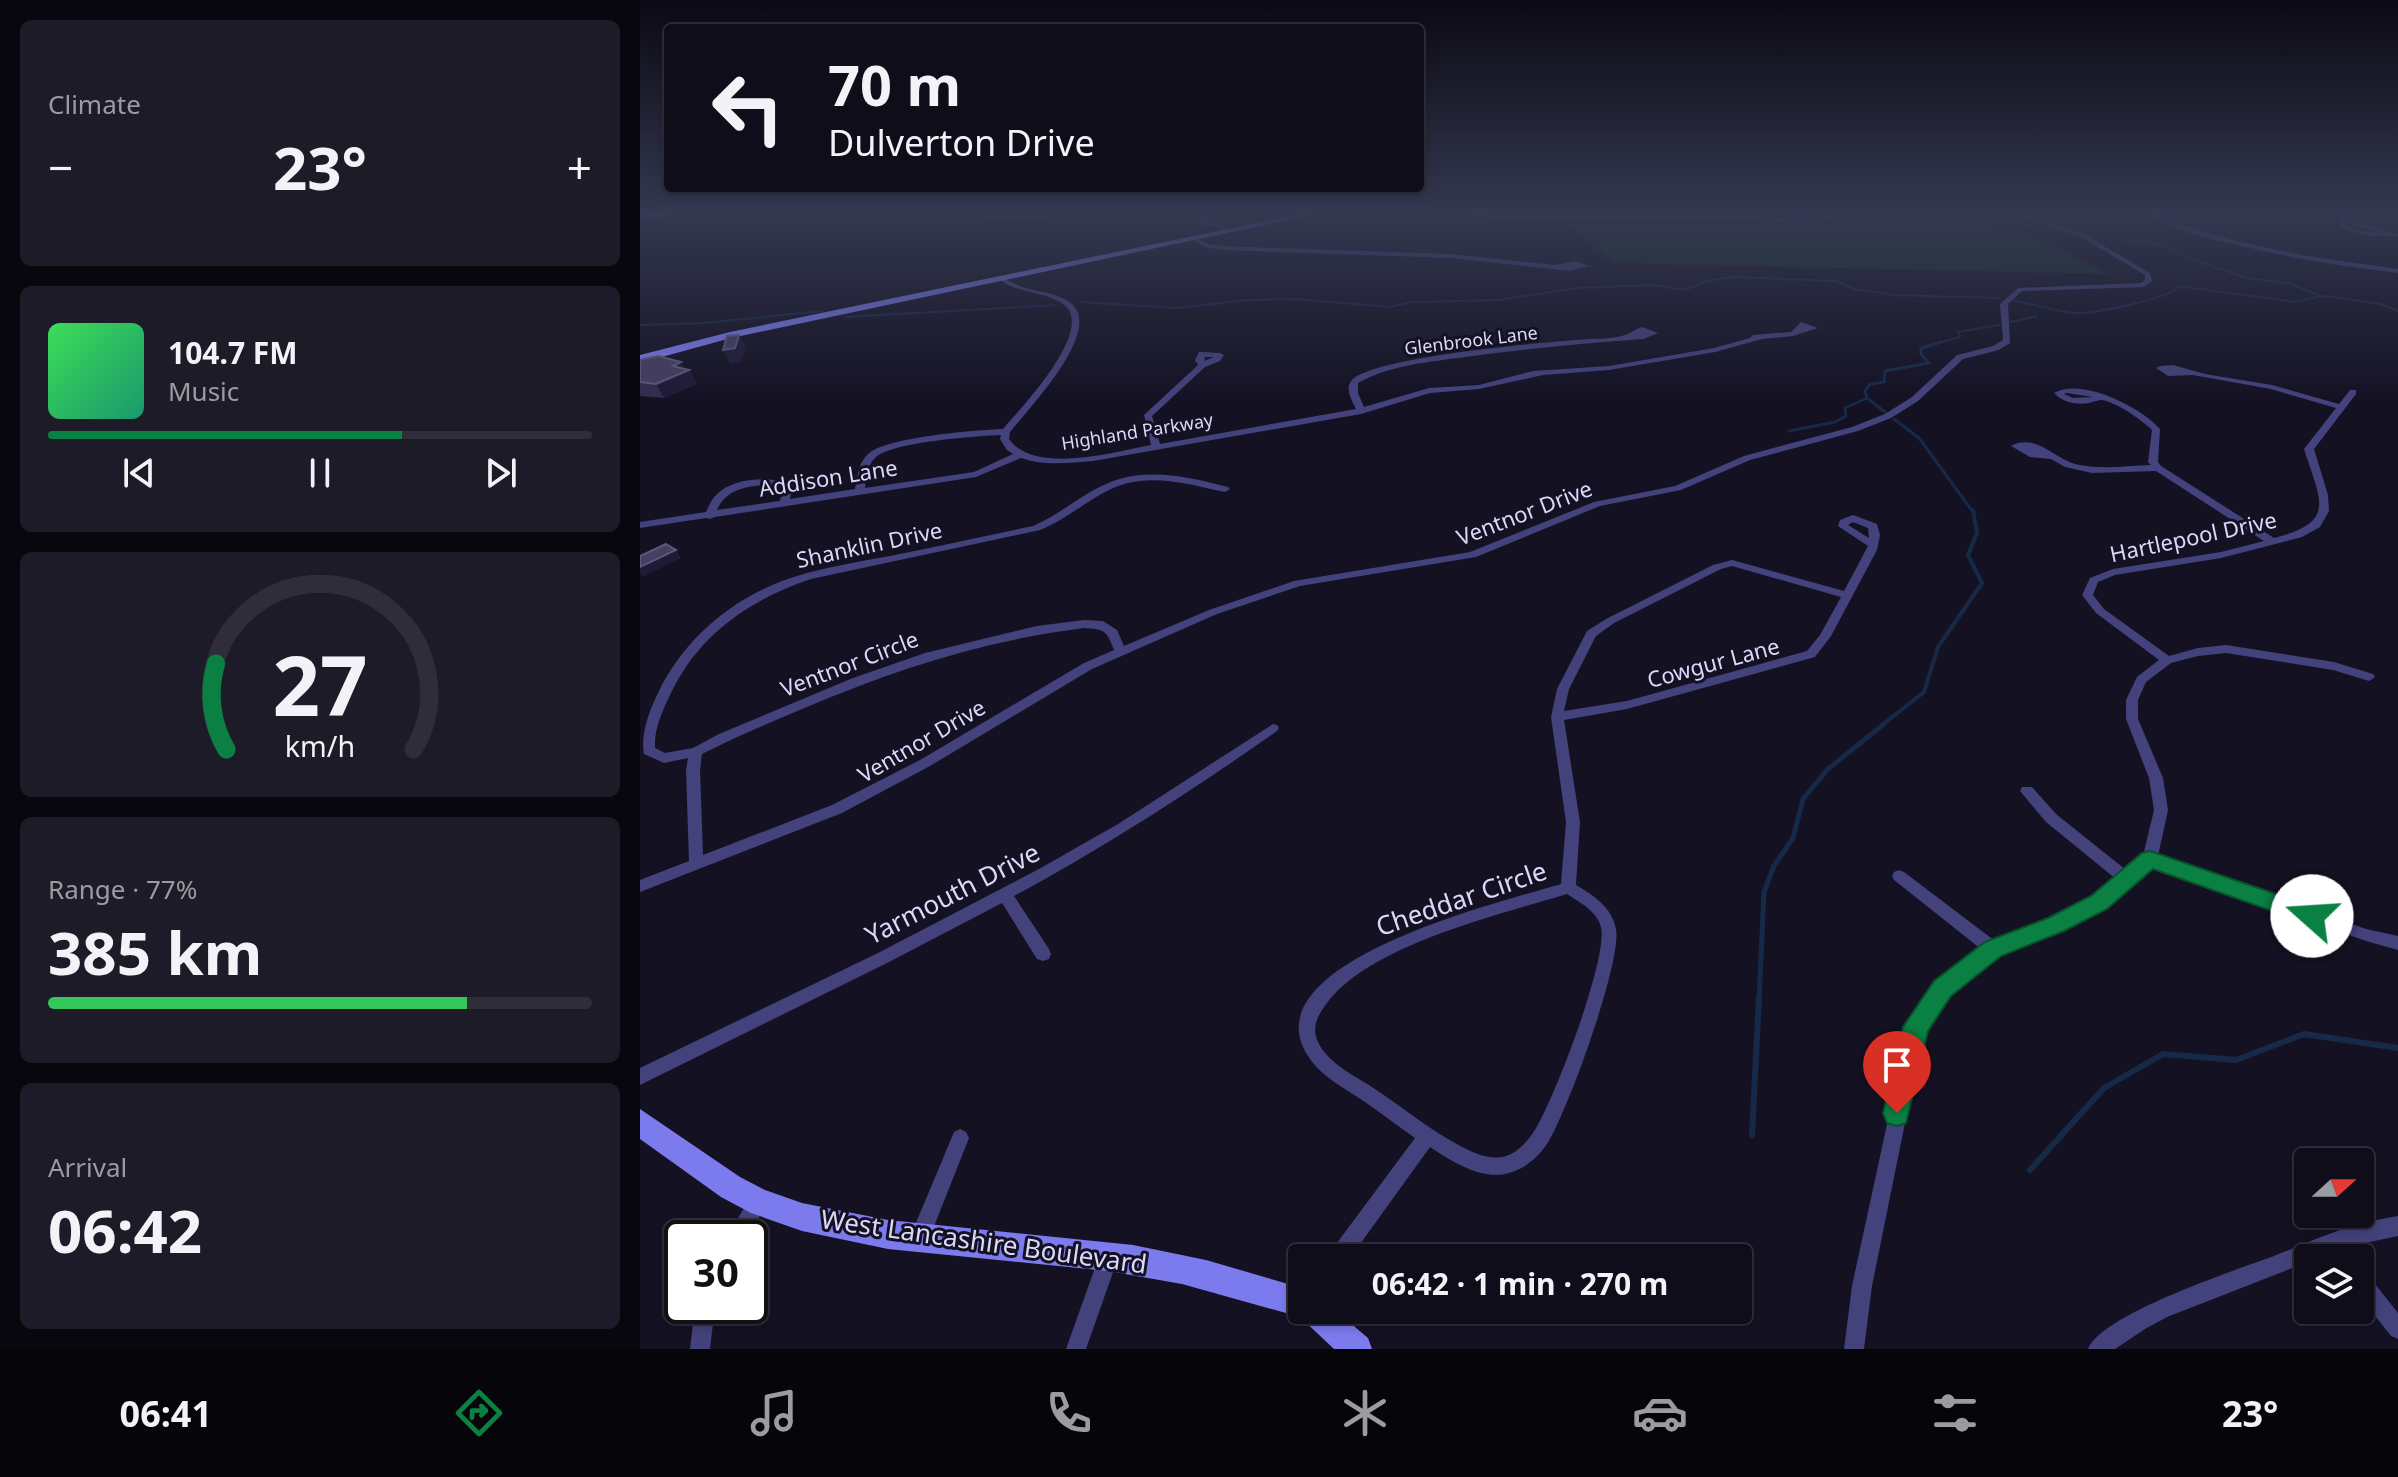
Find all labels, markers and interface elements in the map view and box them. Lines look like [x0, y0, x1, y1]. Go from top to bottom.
text: 70 m [828, 46, 961, 122]
icon: left [696, 56, 800, 160]
text: Climate [48, 86, 141, 122]
text: Dulverton Drive [828, 118, 1095, 167]
text: 23° [273, 126, 367, 208]
text: − [48, 137, 73, 197]
text: + [567, 137, 592, 197]
street label: Glenbrook Lane [1403, 320, 1539, 360]
text: 104.7 FM [168, 332, 298, 373]
text: Music [168, 373, 239, 409]
street label: Highland Parkway [1059, 407, 1215, 455]
icon: previous [117, 451, 161, 495]
icon: pause [298, 451, 342, 495]
icon: next [479, 451, 523, 495]
street label: Addison Lane [757, 451, 899, 503]
street label: Ventnor Drive [1452, 472, 1596, 552]
street label: Hartlepool Drive [2107, 504, 2279, 568]
street label: Shanklin Drive [793, 514, 945, 574]
street label: Ventnor Circle [776, 623, 922, 703]
text: 27 [272, 627, 368, 740]
street label: Cowgur Lane [1643, 630, 1783, 694]
street label: Ventnor Drive [852, 691, 990, 789]
text: km/h [285, 727, 355, 766]
street label: Yarmouth Drive [859, 834, 1045, 952]
street label: Cheddar Circle [1371, 852, 1551, 944]
text: Range · 77% [48, 871, 197, 907]
position arrow [2270, 874, 2354, 958]
text: 385 km [48, 911, 262, 993]
pin [1863, 1031, 1931, 1113]
icon: arrive [1875, 1043, 1919, 1087]
north arrow [2294, 1148, 2374, 1228]
map controls [2294, 1148, 2374, 1324]
text: Arrival [48, 1149, 127, 1185]
text: 06:42 [48, 1189, 202, 1271]
street label: West Lancashire Boulevard [819, 1200, 1149, 1282]
speed limit sign: 30 [664, 1220, 768, 1324]
button: layers [2294, 1244, 2374, 1324]
text: 06:42 · 1 min · 270 m [1372, 1263, 1668, 1304]
icon: directions [451, 1385, 507, 1441]
icon: music [746, 1385, 802, 1441]
icon: phone [1041, 1385, 1097, 1441]
icon: climate [1337, 1385, 1393, 1441]
icon: car [1632, 1385, 1688, 1441]
icon: filters [1927, 1385, 1983, 1441]
text: 06:41 [120, 1389, 212, 1438]
text: 23° [2222, 1389, 2278, 1438]

